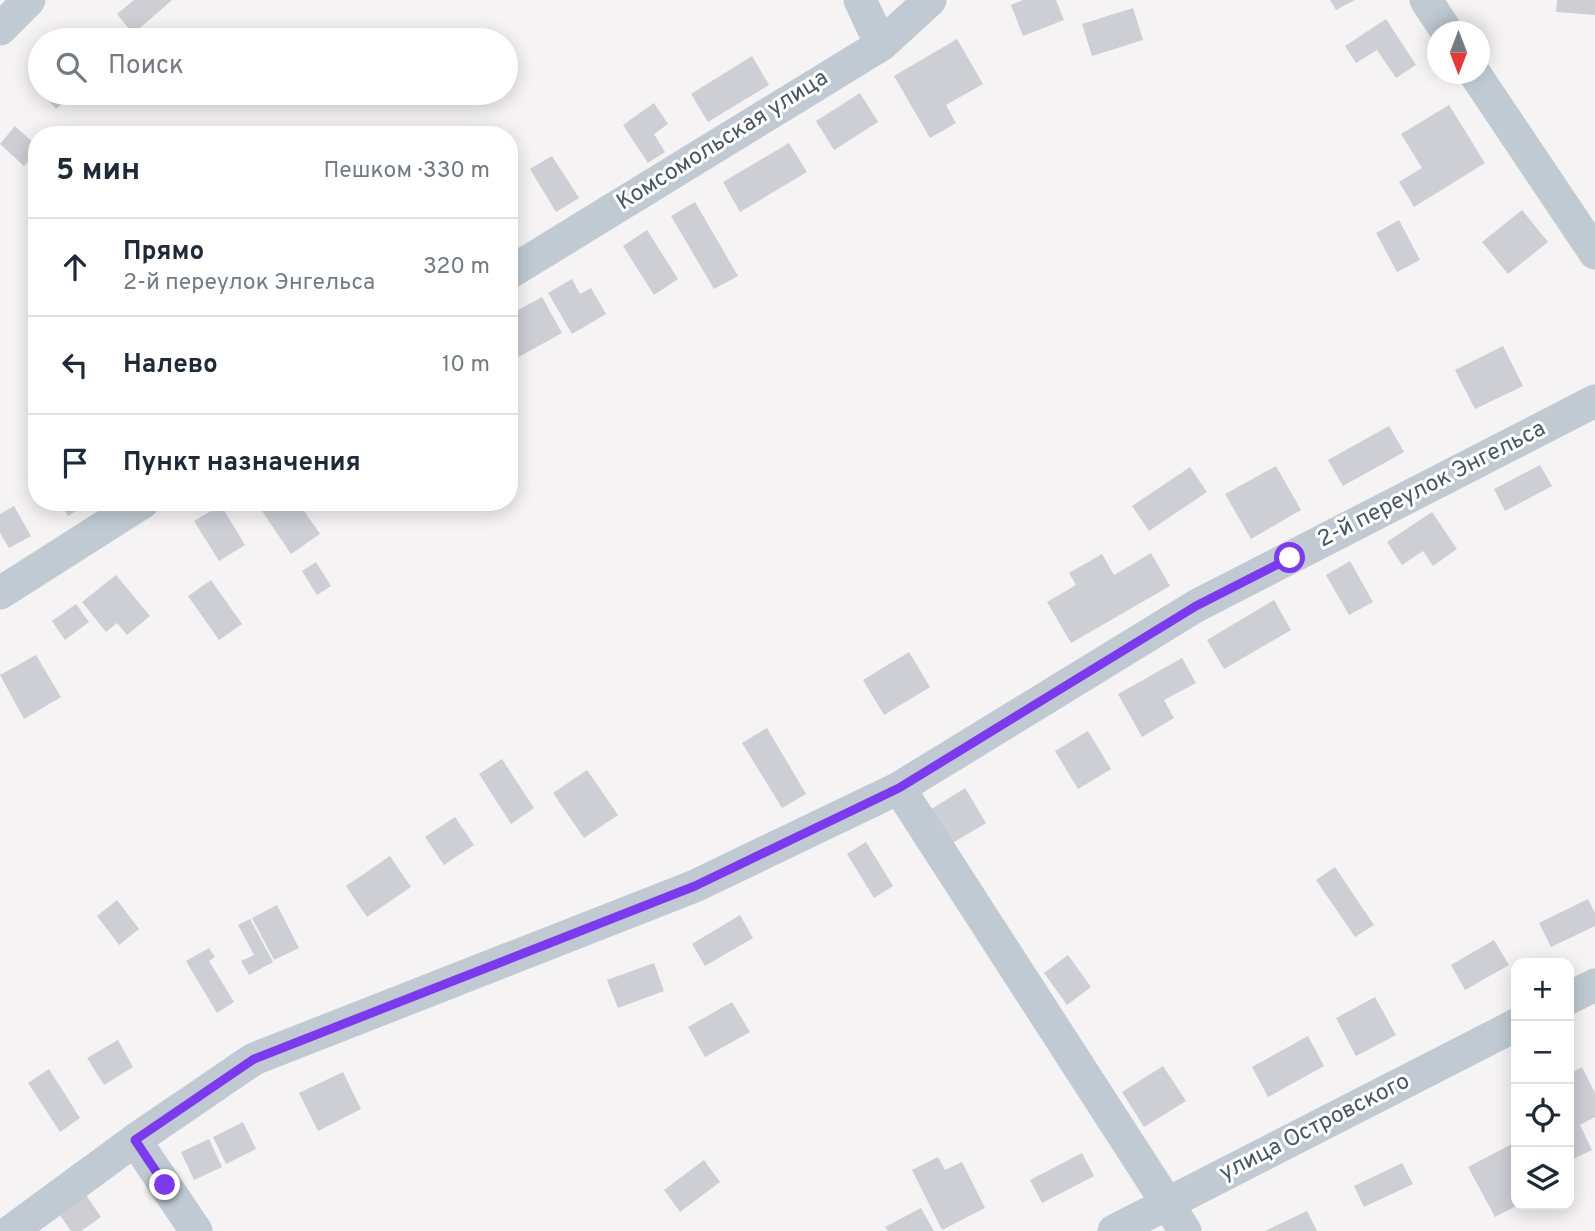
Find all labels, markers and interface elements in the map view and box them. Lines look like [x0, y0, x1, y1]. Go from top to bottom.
north arrow [1427, 21, 1490, 84]
search box [28, 28, 518, 105]
icon: search [52, 48, 90, 86]
text: Поиск [108, 50, 184, 83]
street label: Комсомольская улица [612, 64, 834, 218]
text: 5 мин [56, 153, 140, 190]
text: Пешком · 330 m [323, 157, 490, 186]
text: Прямо [123, 236, 204, 269]
icon: ahead [56, 248, 94, 286]
text: 320 m [423, 253, 490, 282]
text: 2-й переулок Энгельса [123, 269, 375, 298]
icon: left [56, 346, 94, 384]
text: Налево [123, 349, 218, 382]
text: 10 m [442, 351, 490, 380]
street label: 2-й переулок Энгельса [1313, 415, 1551, 555]
icon: arrive [56, 444, 94, 482]
text: Пункт назначения [123, 447, 361, 480]
route start [1274, 542, 1305, 573]
map controls [1511, 958, 1574, 1210]
button: + [1511, 958, 1574, 1021]
button: − [1511, 1021, 1574, 1084]
street label: улица Островского [1215, 1067, 1415, 1189]
button: locate [1511, 1084, 1574, 1147]
button: layers [1511, 1147, 1574, 1210]
route end [149, 1169, 180, 1200]

